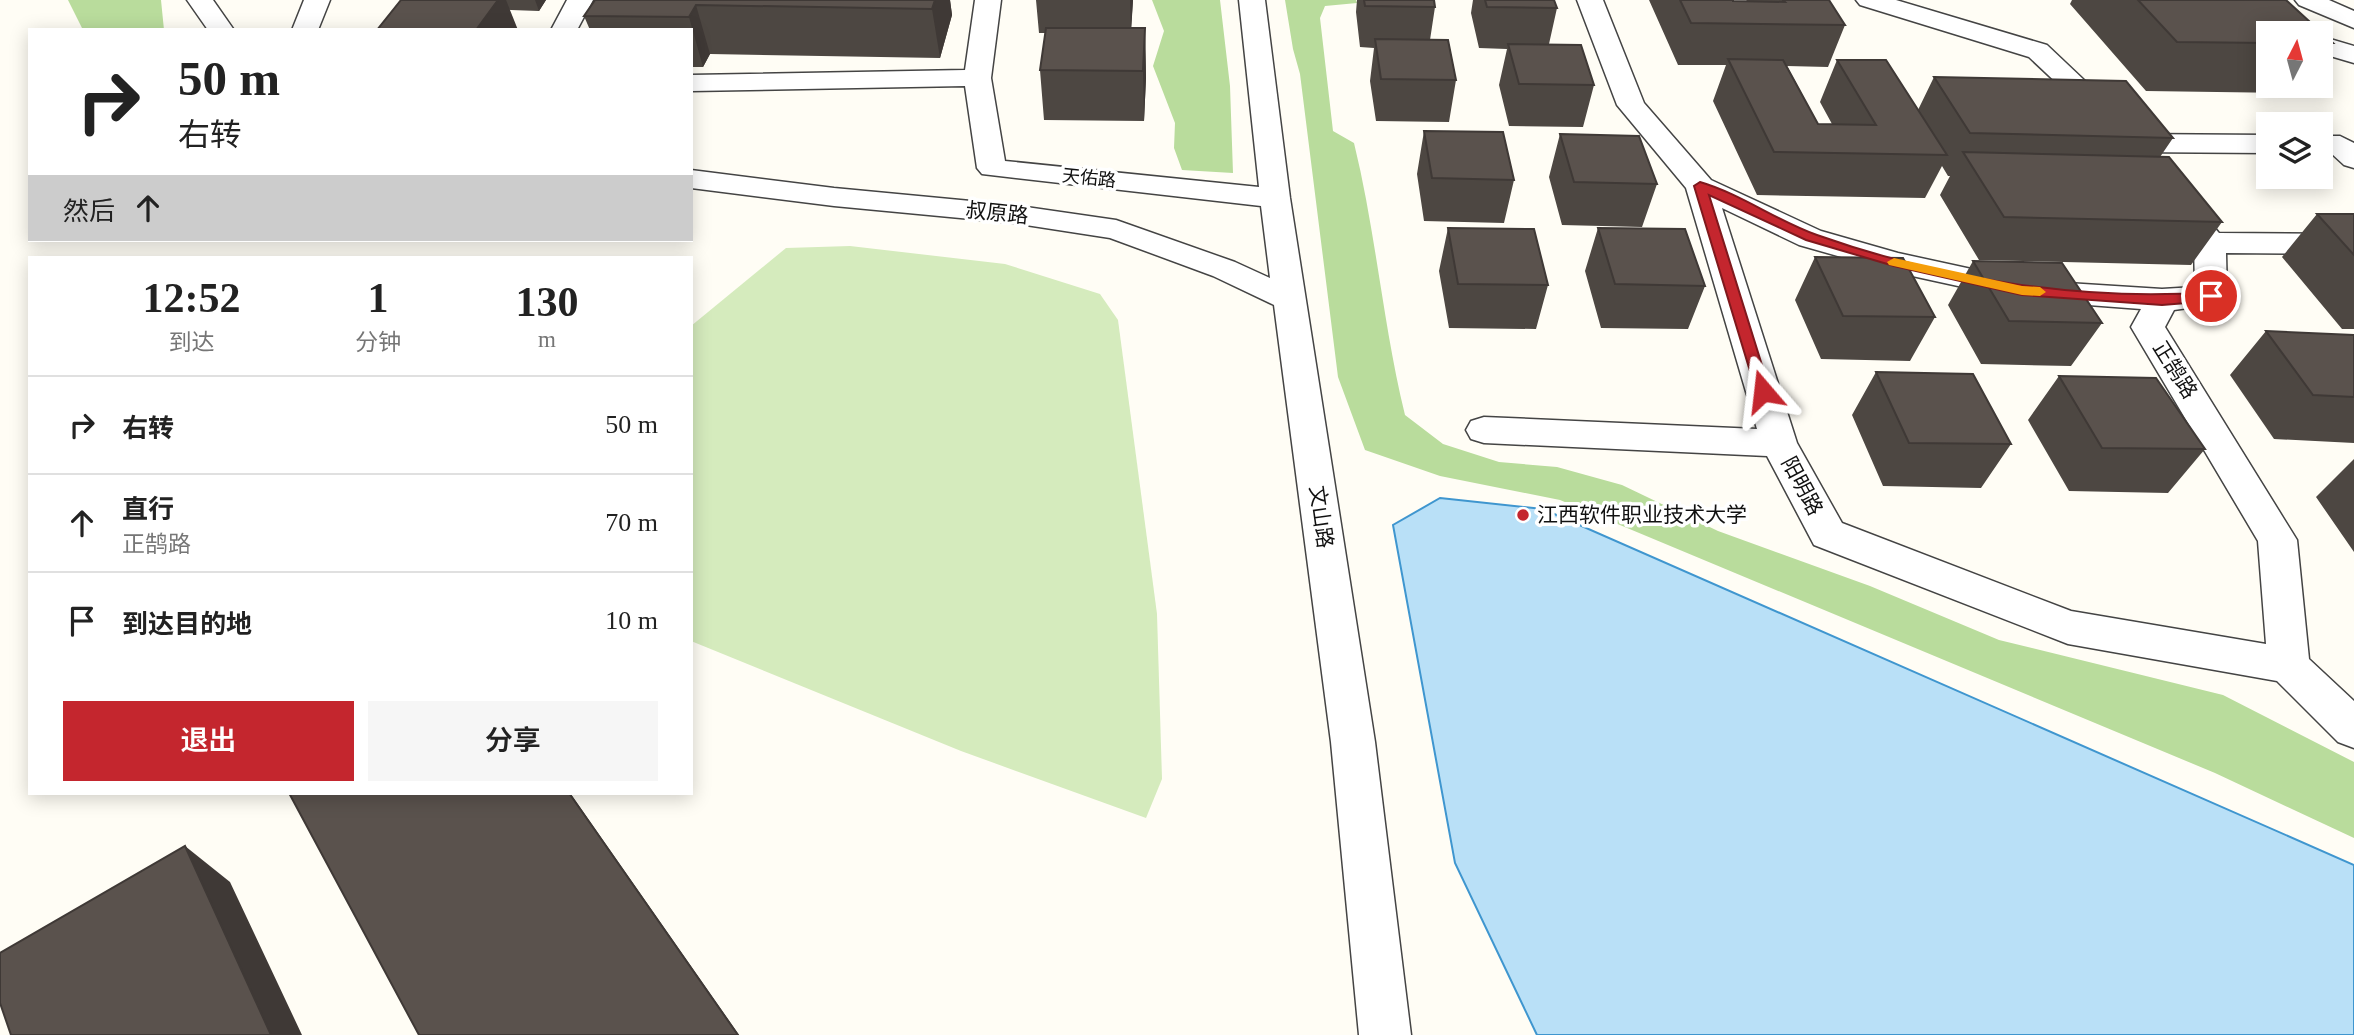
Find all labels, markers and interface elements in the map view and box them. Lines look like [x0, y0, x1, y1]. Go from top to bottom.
north arrow [2256, 21, 2333, 98]
map controls [2256, 21, 2333, 189]
text: 50 m [178, 51, 280, 106]
icon: right [63, 56, 154, 147]
button: layers [2256, 112, 2333, 189]
text: 右转 [178, 117, 242, 153]
street label: 天佑路 [1061, 165, 1117, 191]
icon: ahead [129, 189, 167, 227]
text: 然后 [63, 197, 115, 226]
street label: 叔原路 [964, 198, 1030, 228]
pin [2181, 266, 2241, 326]
text: 12:52 [143, 275, 241, 321]
text: 1 [368, 275, 389, 321]
icon: arrive [2192, 277, 2230, 315]
text: 130 [516, 279, 579, 325]
text: m [538, 327, 556, 352]
text: 到达 [169, 330, 215, 355]
text: 分钟 [355, 330, 401, 355]
street label: 正鹄路 [2148, 337, 2202, 403]
position arrow [1726, 354, 1800, 428]
icon: right [63, 406, 101, 444]
text: 50 m [605, 410, 658, 439]
text: 右转 [122, 414, 174, 443]
street label: 阳明路 [1777, 453, 1827, 519]
street label: 文山路 [1305, 484, 1337, 550]
text: 直行 [122, 495, 174, 524]
place label: 江西软件职业技术大学 [1537, 503, 1747, 527]
icon: ahead [63, 504, 101, 542]
marker: 江西软件职业技术大学 [1515, 507, 1531, 523]
text: 70 m [605, 508, 658, 537]
text: 正鹄路 [122, 532, 191, 557]
icon: arrive [63, 602, 101, 640]
text: 10 m [605, 606, 658, 635]
text: 到达目的地 [122, 610, 252, 639]
button: 退出 [63, 701, 354, 781]
button: 分享 [368, 701, 658, 781]

